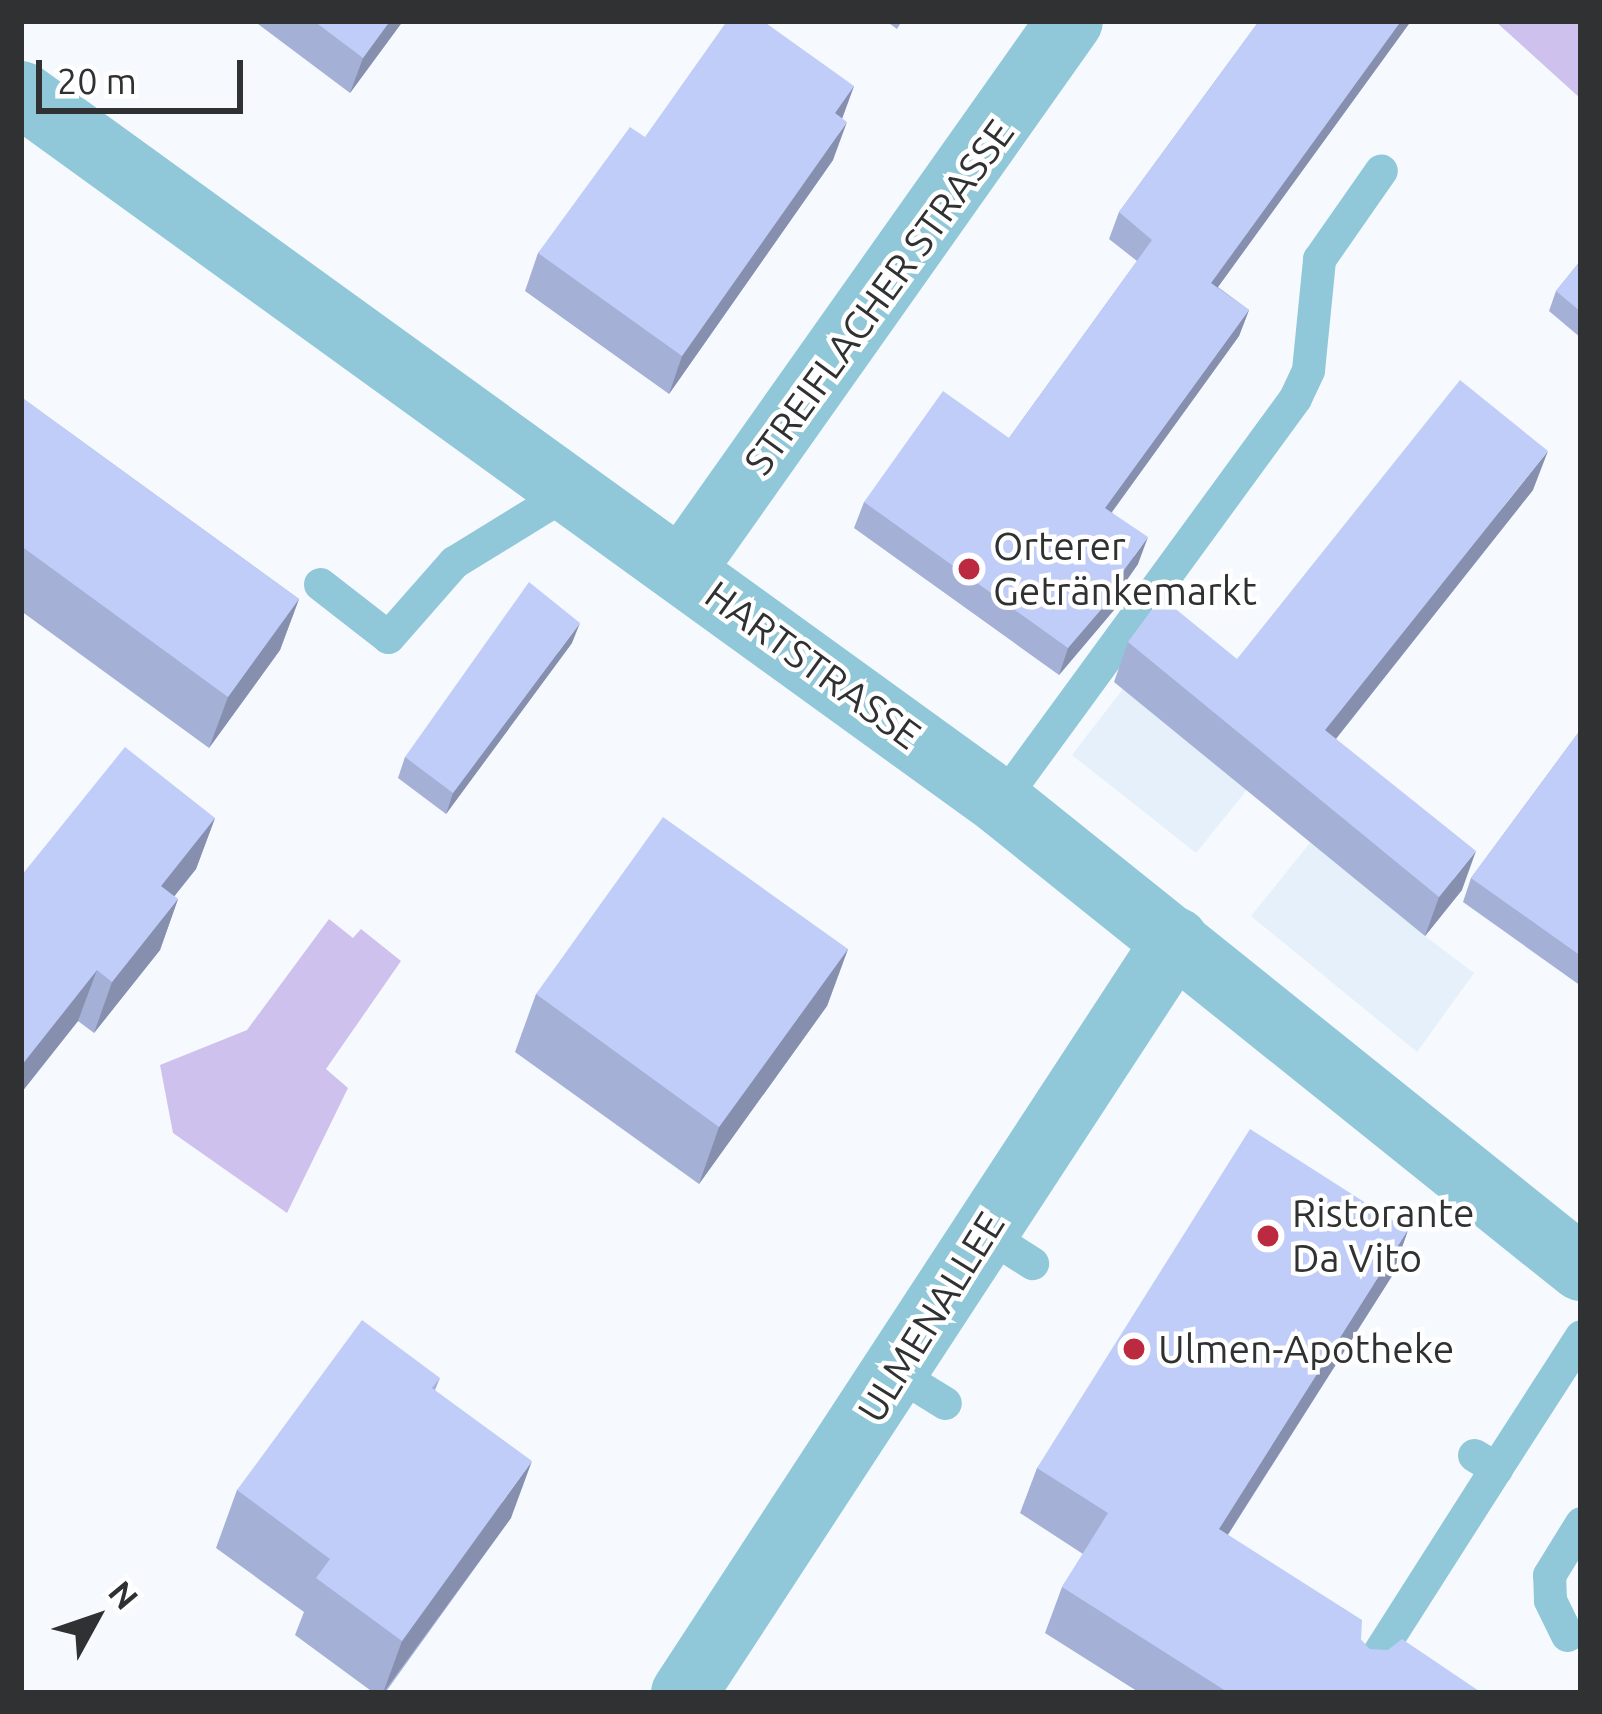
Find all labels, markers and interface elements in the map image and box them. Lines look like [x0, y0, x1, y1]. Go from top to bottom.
scale bar [42, 36, 249, 110]
text: 20 m [57, 60, 137, 101]
street label: STREIFLACHER STRASSE [735, 110, 1023, 484]
place label: Orterer Getränkemarkt [993, 524, 1257, 615]
marker: Orterer Getränkemarkt [956, 556, 982, 582]
street label: HARTSTRASSE [696, 571, 930, 759]
place label: Ristorante Da Vito [1292, 1191, 1475, 1282]
street label: ULMENALLEE [848, 1203, 1014, 1431]
marker: Ristorante Da Vito [1255, 1223, 1281, 1249]
place label: Ulmen-Apotheke [1158, 1326, 1454, 1372]
marker: Ulmen-Apotheke [1121, 1336, 1147, 1362]
north arrow [36, 1558, 156, 1678]
text: N [102, 1573, 146, 1616]

